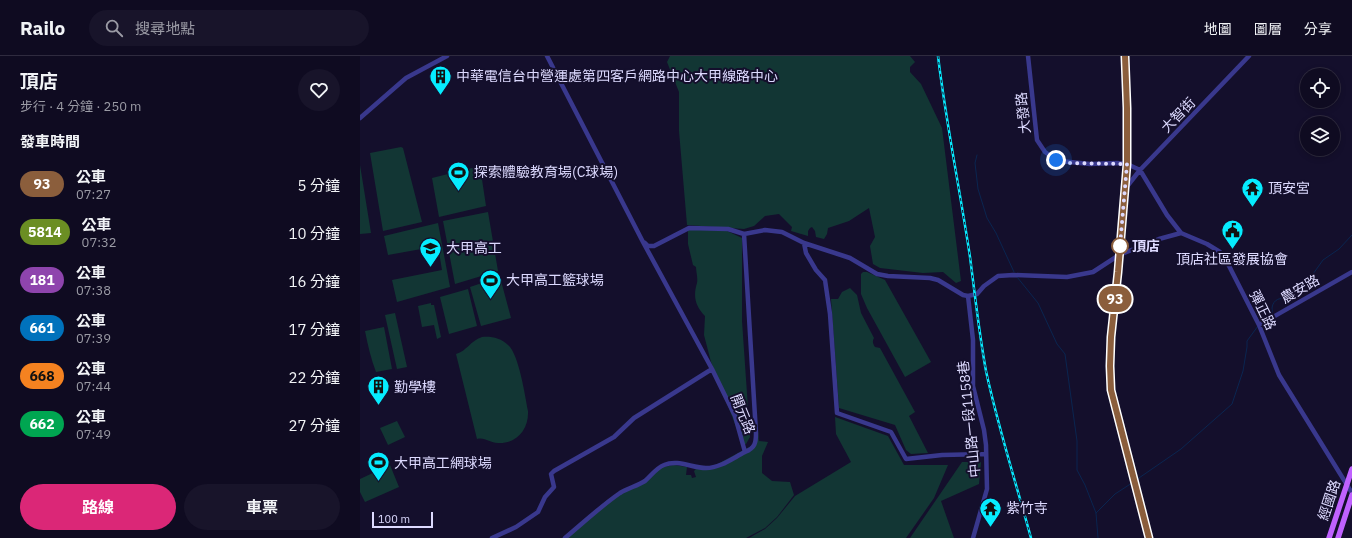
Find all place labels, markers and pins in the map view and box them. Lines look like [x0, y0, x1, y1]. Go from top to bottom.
building icon: 中華電信台中營運處第四客戶網路中心大甲線路中心 [427, 63, 453, 96]
place label: 中華電信台中營運處第四客戶網路中心大甲線路中心 [456, 67, 778, 85]
sports icon: 探索體驗教育場(C球場) [446, 159, 472, 192]
place label: 探索體驗教育場(C球場) [474, 163, 618, 181]
temple icon: 頂安宮 [1240, 175, 1266, 208]
place label: 頂安宮 [1268, 179, 1310, 197]
public building icon: 頂店社區發展協會 [1219, 218, 1245, 251]
school or university icon: 大甲高工 [418, 235, 444, 268]
marker: 頂店 [1111, 237, 1129, 255]
place label: 頂店 [1132, 237, 1160, 255]
place label: 大甲高工 [446, 239, 502, 257]
place label: 頂店社區發展協會 [1176, 250, 1288, 268]
sports icon: 大甲高工籃球場 [477, 267, 503, 300]
place label: 大甲高工籃球場 [506, 271, 604, 289]
building icon: 勤學樓 [365, 374, 391, 407]
place label: 勤學樓 [394, 378, 436, 396]
sports icon: 大甲高工網球場 [366, 450, 392, 483]
place label: 大甲高工網球場 [394, 454, 492, 472]
temple icon: 紫竹寺 [977, 495, 1003, 528]
place label: 紫竹寺 [1006, 499, 1048, 517]

